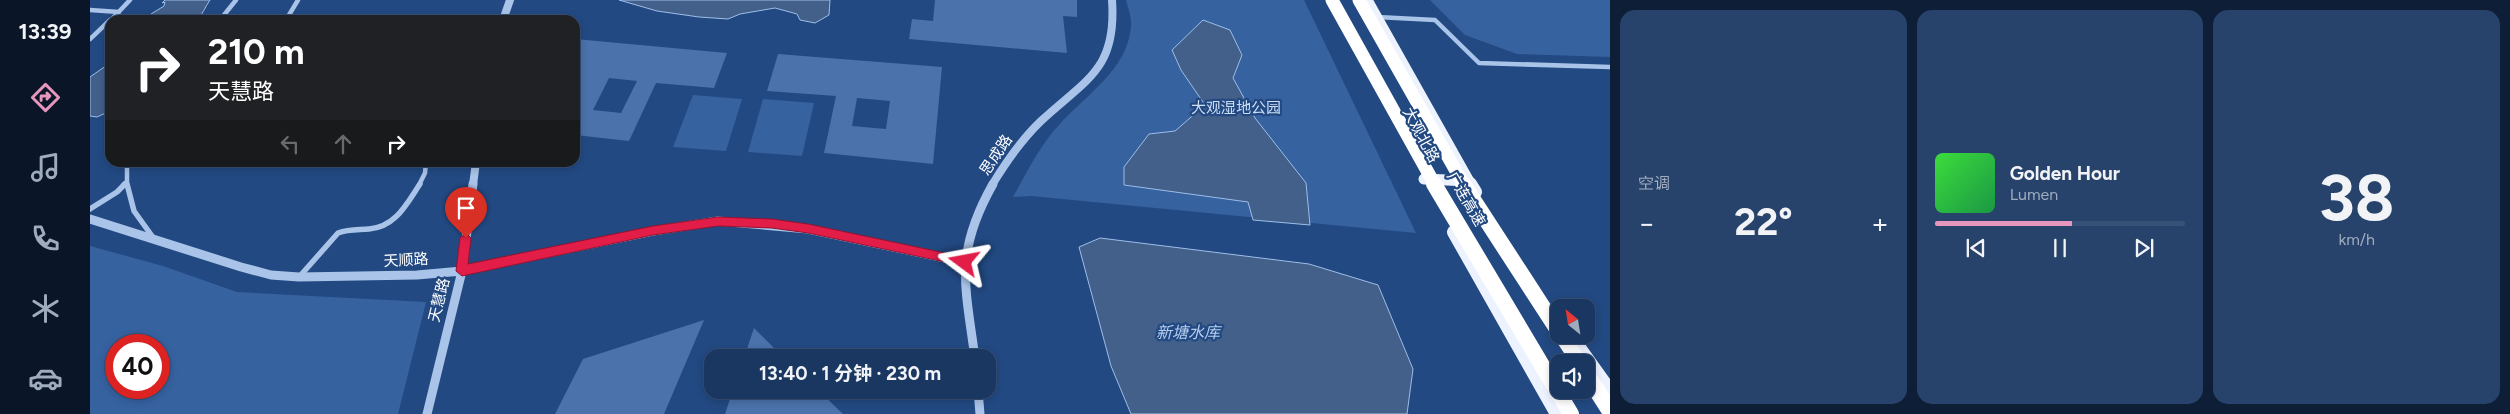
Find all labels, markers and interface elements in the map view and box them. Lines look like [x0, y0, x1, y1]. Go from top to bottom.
text: 13:39 [18, 18, 72, 45]
text: 210 m [208, 31, 305, 73]
icon: right [125, 35, 190, 100]
text: 天慧路 [208, 78, 274, 105]
icon: directions [28, 80, 63, 115]
park label: 大观湿地公园 [1191, 99, 1281, 117]
street label: 大观北路 [1399, 104, 1443, 166]
icon: left [276, 130, 304, 158]
icon: ahead [329, 130, 357, 158]
icon: right [382, 130, 410, 158]
street label: 思成路 [976, 131, 1016, 179]
icon: music [28, 150, 63, 185]
text: 38 [2319, 158, 2395, 236]
text: Golden Hour [2010, 162, 2120, 185]
street label: 广连高速 [1443, 169, 1489, 229]
text: 空调 [1638, 174, 1670, 193]
text: Lumen [2010, 185, 2058, 204]
pin [445, 187, 487, 238]
icon: arrive [452, 194, 480, 222]
text: 22° [1734, 199, 1793, 245]
text: − [1638, 206, 1655, 240]
text: + [1871, 206, 1889, 240]
icon: phone [28, 221, 63, 256]
text: km/h [2338, 230, 2375, 249]
icon: previous [1962, 234, 1990, 262]
icon: pause [2046, 234, 2074, 262]
icon: next [2130, 234, 2158, 262]
position arrow [937, 235, 989, 287]
street label: 天顺路 [383, 250, 429, 270]
street label: 天慧路 [425, 276, 453, 324]
icon: climate [28, 291, 63, 326]
north arrow [1550, 299, 1595, 344]
map controls [1550, 299, 1595, 399]
water label: 新塘水库 [1156, 323, 1223, 342]
speed limit sign: 40 [105, 334, 170, 399]
button: sound [1550, 354, 1595, 399]
icon: car [28, 361, 63, 396]
text: 13:40 · 1 分钟 · 230 m [759, 362, 941, 385]

